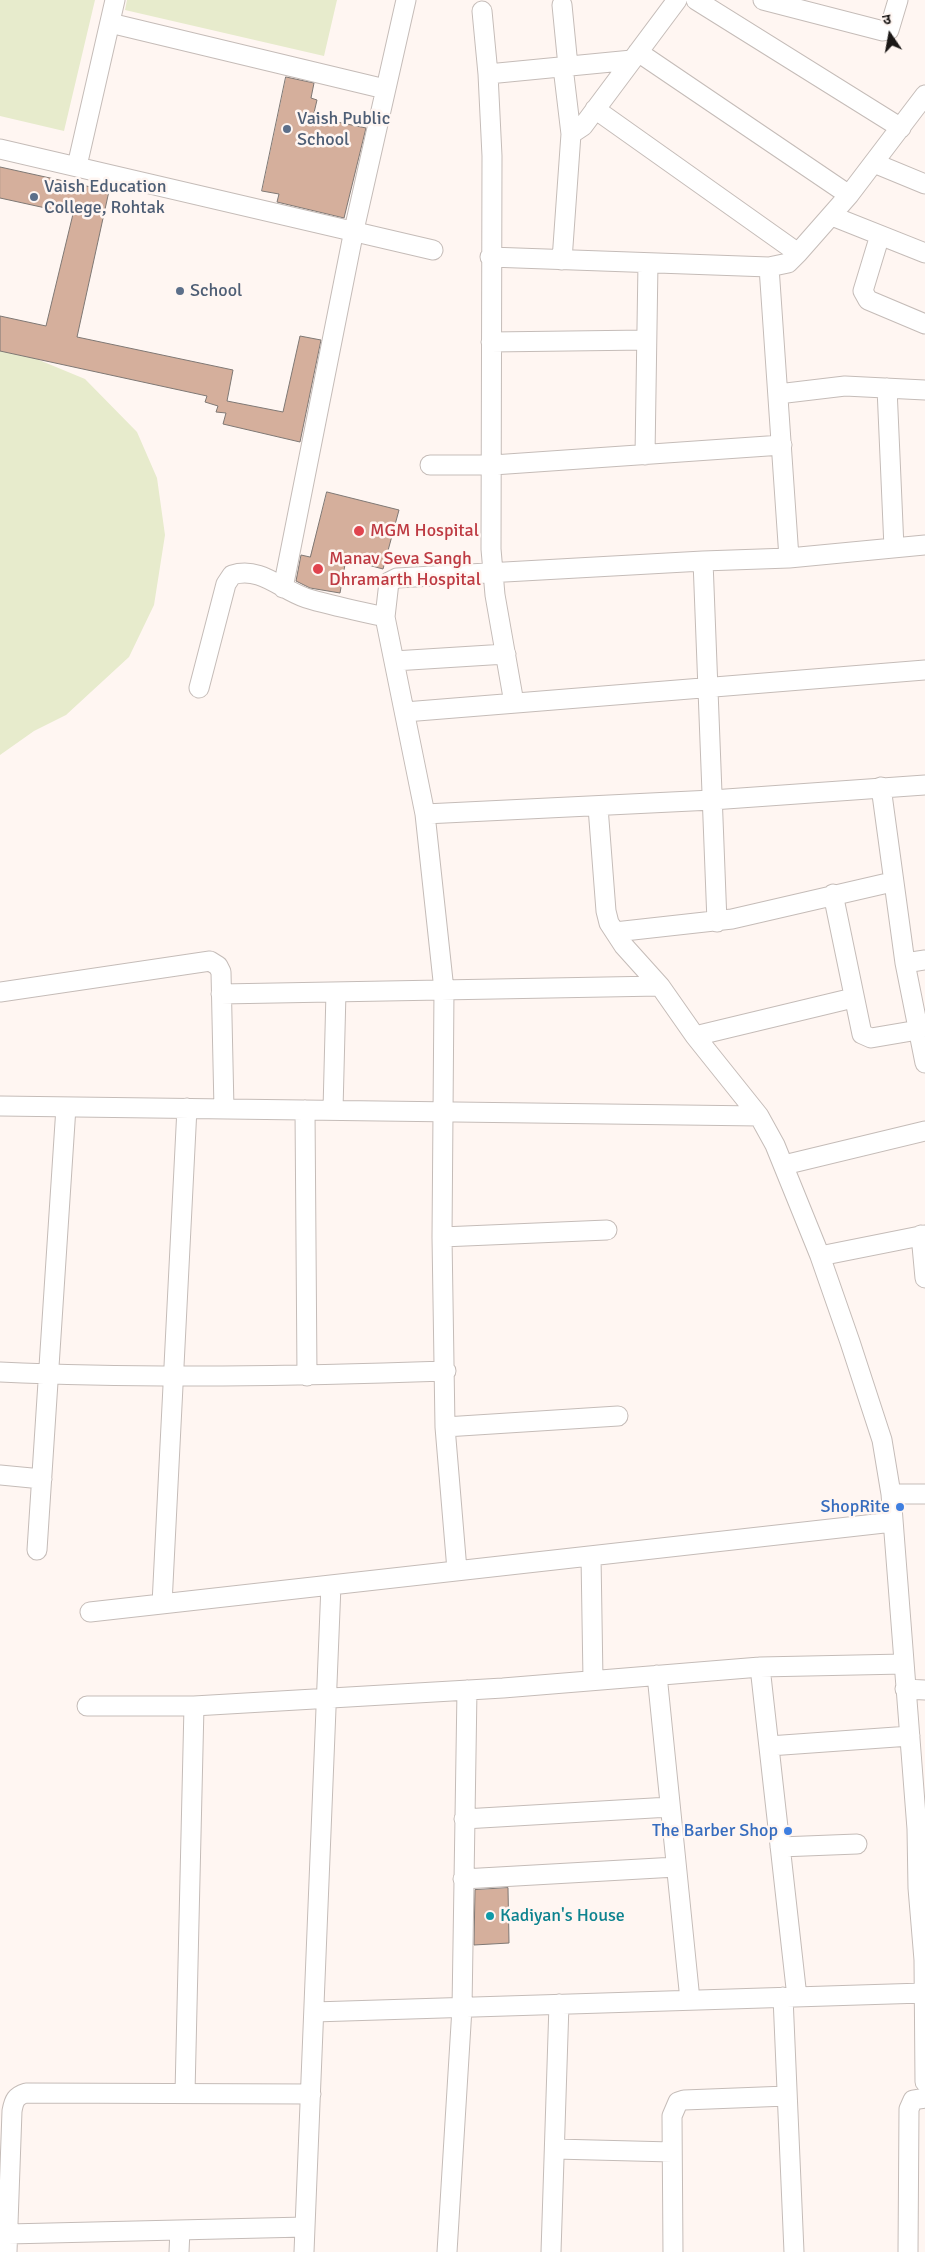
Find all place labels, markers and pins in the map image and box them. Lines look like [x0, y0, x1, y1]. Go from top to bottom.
place label: Vaish Public School [297, 108, 390, 150]
marker: Vaish Public School [281, 123, 293, 135]
place label: Vaish Education College, Rohtak [44, 176, 167, 218]
marker: Vaish Education College, Rohtak [28, 191, 40, 203]
place label: School [190, 280, 242, 302]
marker: School [174, 285, 186, 297]
place label: MGM Hospital [370, 520, 479, 542]
marker: MGM Hospital [352, 524, 366, 538]
place label: Manav Seva Sangh Dhramarth Hospital [329, 548, 481, 590]
marker: Manav Seva Sangh Dhramarth Hospital [311, 562, 325, 576]
place label: ShopRite [821, 1496, 890, 1518]
marker: ShopRite [894, 1501, 906, 1513]
place label: The Barber Shop [652, 1820, 778, 1842]
marker: The Barber Shop [782, 1825, 794, 1837]
place label: Kadiyan's House [500, 1905, 625, 1927]
marker: Kadiyan's House [484, 1910, 496, 1922]

